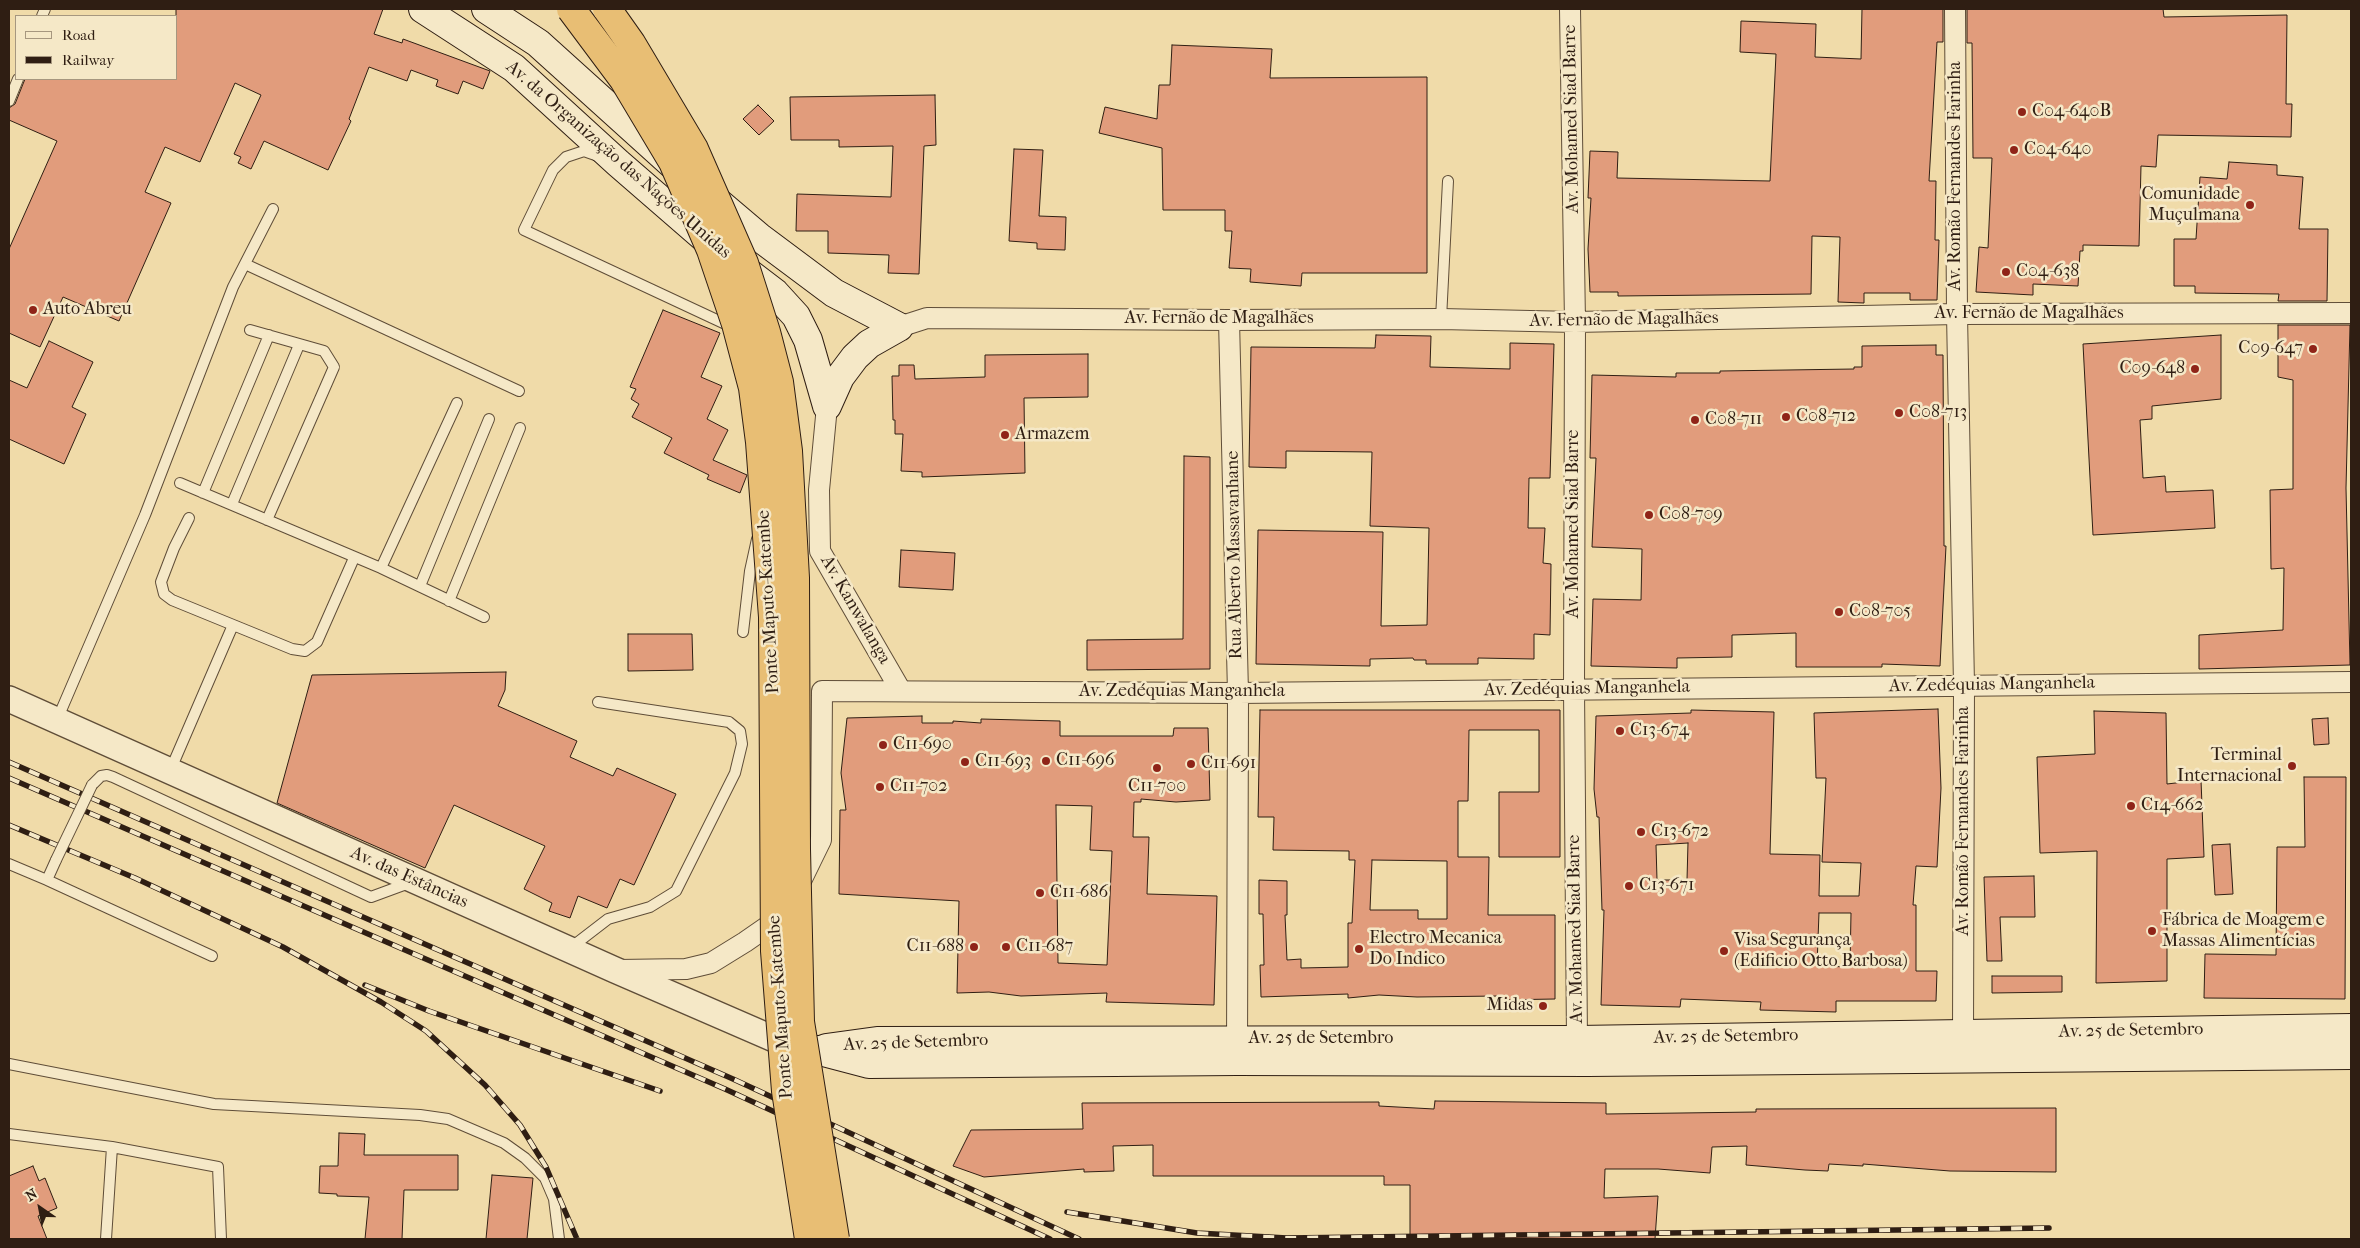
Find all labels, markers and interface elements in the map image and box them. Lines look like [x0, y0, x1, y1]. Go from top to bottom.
legend [15, 15, 178, 80]
street label: Av. Mohamed Siad Barre [1560, 24, 1584, 214]
text: Road [62, 26, 95, 44]
text: Railway [62, 51, 114, 69]
street label: Av. da Organização das Nações Unidas [501, 56, 735, 264]
street label: Av. Romão Fernandes Farinha [1945, 61, 1967, 291]
place label: C04-640B [2032, 101, 2111, 123]
marker: C04-640B [2016, 106, 2028, 118]
place label: C04-640 [2024, 139, 2091, 161]
marker: C04-640 [2008, 144, 2020, 156]
place label: Comunidade Muçulmana [2141, 184, 2240, 226]
marker: Comunidade Muçulmana [2244, 199, 2256, 211]
place label: C04-638 [2016, 261, 2079, 283]
marker: C04-638 [2000, 266, 2012, 278]
place label: Auto Abreu [43, 299, 132, 321]
street label: Av. Fernão de Magalhães [1934, 303, 2124, 325]
marker: Auto Abreu [27, 304, 39, 316]
street label: Av. Fernão de Magalhães [1124, 308, 1314, 330]
street label: Av. Fernão de Magalhães [1529, 308, 1719, 332]
place label: C09-647 [2238, 338, 2303, 360]
marker: C09-647 [2307, 343, 2319, 355]
place label: C09-648 [2119, 358, 2185, 380]
marker: C09-648 [2189, 363, 2201, 375]
place label: C08-713 [1909, 402, 1967, 424]
place label: C08-712 [1796, 406, 1856, 428]
marker: C08-713 [1893, 407, 1905, 419]
place label: C08-711 [1705, 409, 1762, 431]
marker: C08-712 [1780, 411, 1792, 423]
marker: C08-711 [1689, 414, 1701, 426]
place label: Armazem [1015, 424, 1089, 446]
marker: Armazem [999, 429, 1011, 441]
street label: Av. Mohamed Siad Barre [1563, 430, 1585, 618]
street label: Rua Alberto Massavanhane [1222, 451, 1248, 659]
place label: C08-709 [1659, 504, 1723, 526]
marker: C08-709 [1643, 509, 1655, 521]
street label: Ponte Maputo-Katembe [753, 510, 785, 694]
street label: Av. Kanwalanga [815, 552, 895, 668]
place label: C08-705 [1849, 601, 1911, 623]
marker: C08-705 [1833, 606, 1845, 618]
street label: Av. Zedéquias Manganhela [1889, 672, 2095, 698]
street label: Av. Zedéquias Manganhela [1484, 676, 1690, 702]
street label: Av. Zedéquias Manganhela [1079, 681, 1285, 703]
street label: Av. Romão Fernandes Farinha [1953, 706, 1975, 936]
place label: C13-674 [1630, 720, 1689, 742]
marker: C13-674 [1614, 725, 1626, 737]
place label: C11-690 [893, 734, 952, 756]
marker: C11-690 [877, 739, 889, 751]
place label: Terminal Internacional [2177, 745, 2282, 788]
place label: C11-696 [1056, 750, 1115, 772]
place label: C11-693 [975, 751, 1031, 773]
place label: C11-691 [1201, 753, 1256, 775]
marker: C11-696 [1040, 755, 1052, 767]
marker: C11-693 [959, 756, 971, 768]
marker: C11-691 [1185, 758, 1197, 770]
marker: Terminal Internacional [2286, 760, 2298, 772]
marker: C11-700 [1151, 762, 1163, 774]
place label: C11-702 [890, 776, 947, 798]
place label: C11-700 [1128, 776, 1186, 798]
marker: C11-702 [874, 781, 886, 793]
place label: C14-662 [2141, 795, 2204, 817]
marker: C14-662 [2125, 800, 2137, 812]
place label: C13-672 [1651, 821, 1709, 843]
marker: C13-672 [1635, 826, 1647, 838]
street label: Av. Mohamed Siad Barre [1564, 834, 1588, 1024]
street label: Av. das Estâncias [347, 842, 471, 914]
place label: C13-671 [1639, 875, 1694, 897]
marker: C13-671 [1623, 880, 1635, 892]
place label: C11-686 [1050, 882, 1108, 904]
marker: C11-686 [1034, 887, 1046, 899]
place label: Fábrica de Moagem e Massas Alimentícias [2162, 910, 2325, 952]
street label: Ponte Maputo-Katembe [764, 915, 798, 1099]
marker: Fábrica de Moagem e Massas Alimentícias [2146, 925, 2158, 937]
place label: Electro Mecanica Do Indico [1369, 928, 1502, 971]
place label: Visa Segurança (Edificio Otto Barbosa) [1734, 930, 1908, 972]
place label: C11-688 [907, 936, 964, 958]
place label: C11-687 [1016, 936, 1073, 958]
marker: C11-688 [968, 941, 980, 953]
marker: C11-687 [1000, 941, 1012, 953]
marker: Electro Mecanica Do Indico [1353, 943, 1365, 955]
marker: Visa Segurança (Edificio Otto Barbosa) [1718, 945, 1730, 957]
place label: Midas [1487, 995, 1533, 1017]
marker: Midas [1537, 1000, 1549, 1012]
street label: Av. 25 de Setembro [2058, 1019, 2204, 1043]
street label: Av. 25 de Setembro [1653, 1025, 1799, 1049]
street label: Av. 25 de Setembro [1249, 1028, 1393, 1050]
street label: Av. 25 de Setembro [843, 1030, 989, 1056]
north arrow [15, 1183, 65, 1233]
text: N [22, 1185, 41, 1205]

